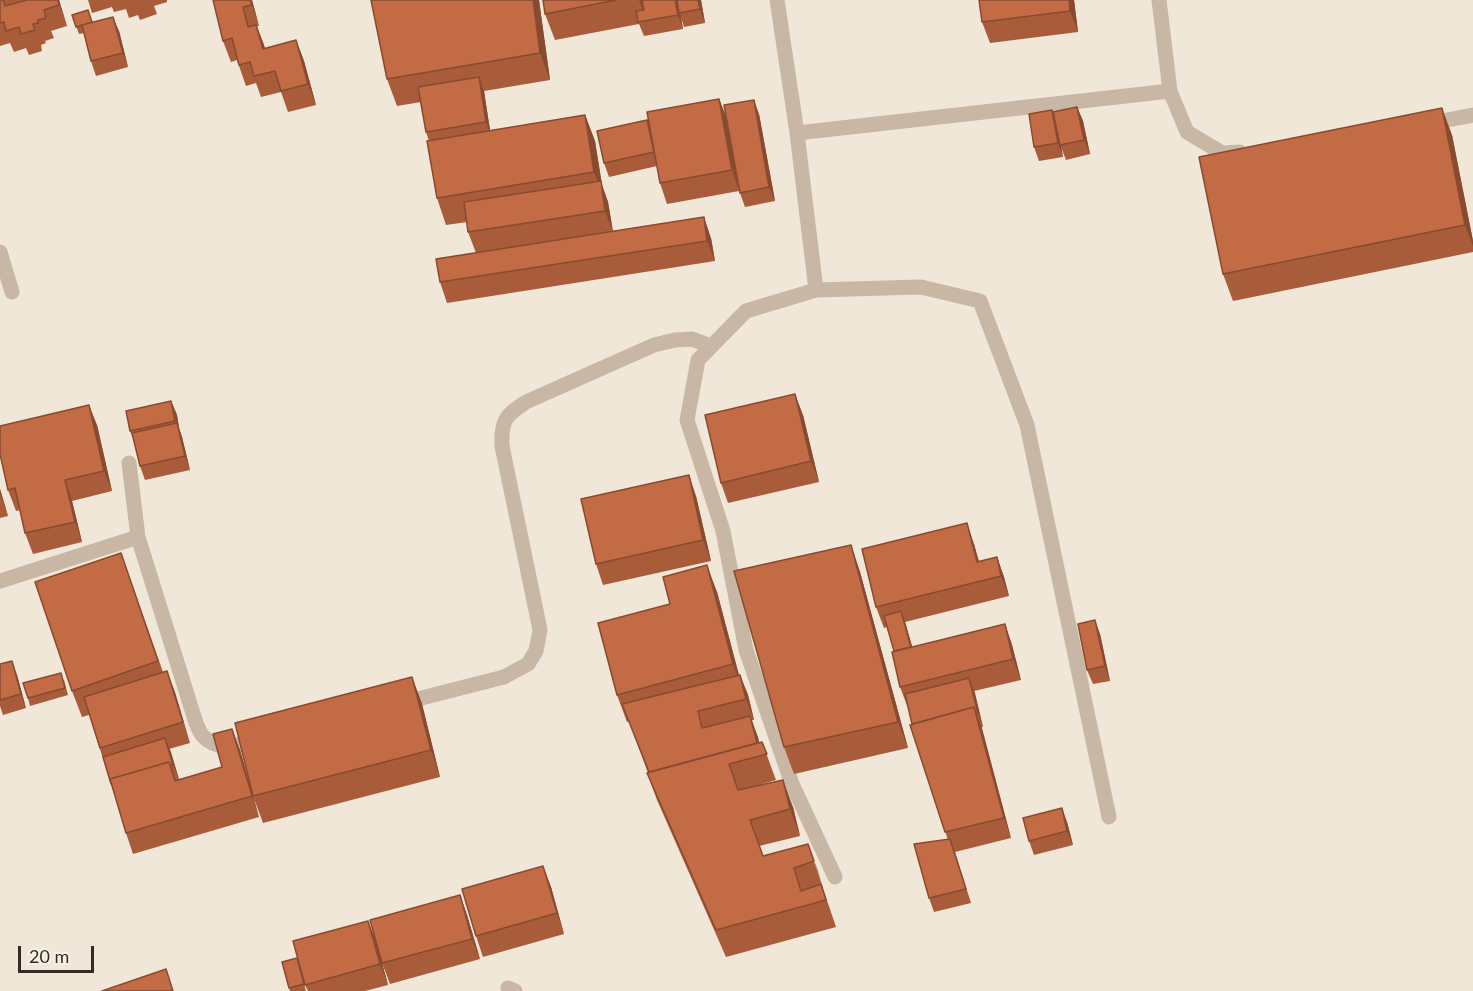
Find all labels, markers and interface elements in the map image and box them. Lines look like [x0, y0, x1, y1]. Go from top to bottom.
scale bar [21, 934, 98, 972]
text: 20 m [29, 945, 69, 967]

